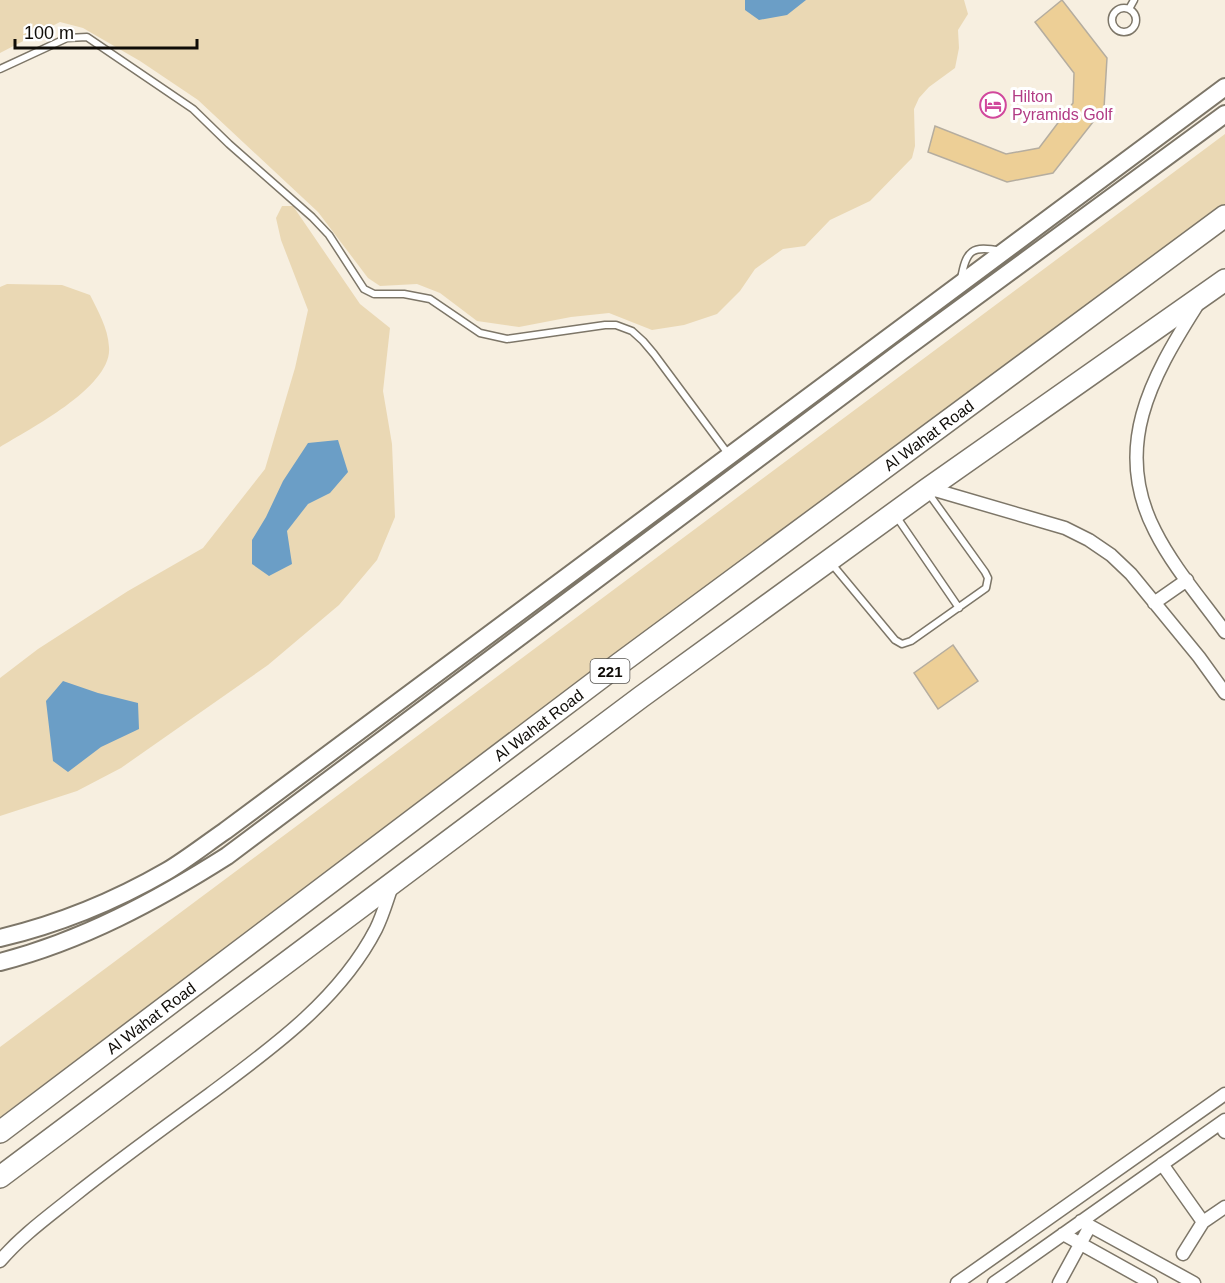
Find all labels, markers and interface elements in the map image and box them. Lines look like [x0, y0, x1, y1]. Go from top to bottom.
scale bar [15, 12, 196, 50]
text: 100 m [24, 23, 74, 43]
place label: Hilton Pyramids Golf [1012, 88, 1113, 123]
hotel icon: Hilton Pyramids Golf [978, 90, 1008, 120]
street label: Al Wahat Road [880, 396, 977, 474]
road number: 221 [590, 659, 630, 683]
street label: Al Wahat Road [491, 686, 586, 764]
street label: Al Wahat Road [103, 979, 199, 1057]

